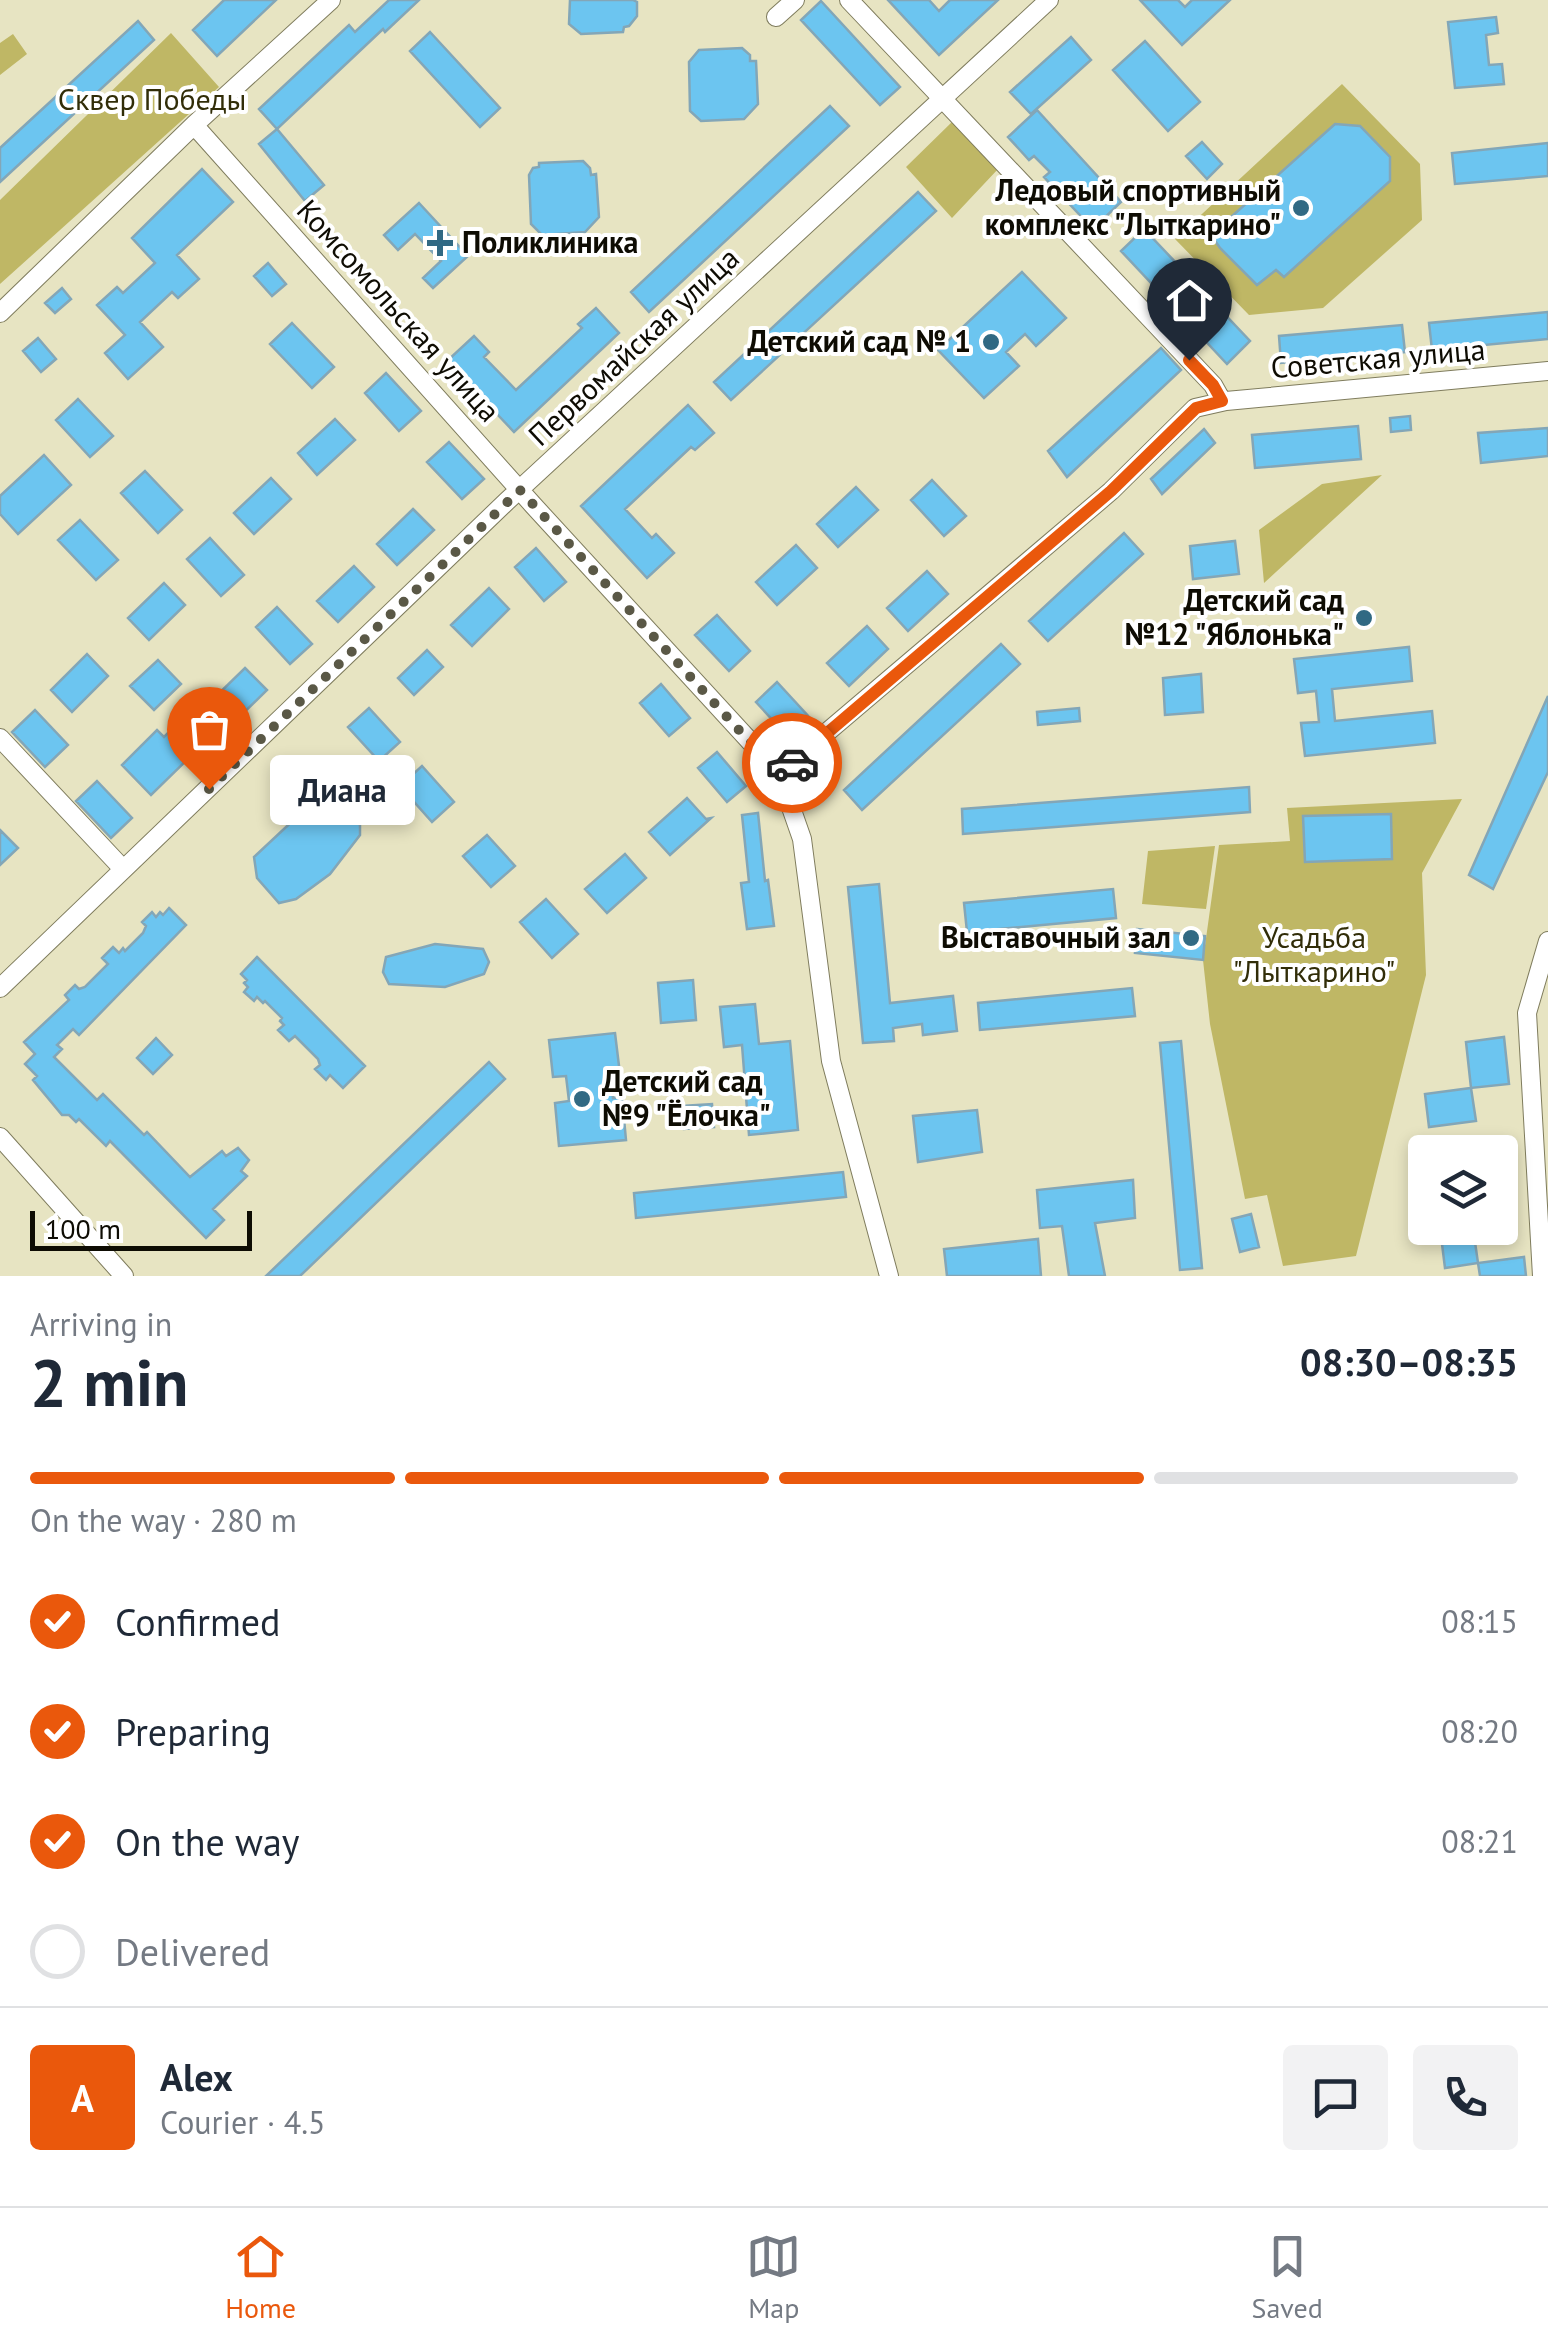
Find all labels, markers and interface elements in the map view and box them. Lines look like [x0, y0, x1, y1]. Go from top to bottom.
park label: Сквер Победы [58, 79, 246, 118]
place label: Ледовый спортивный комплекс "Лыткарино" [985, 170, 1281, 243]
street label: Комсомольская улица [289, 191, 509, 429]
marker: Ледовый спортивный комплекс "Лыткарино" [1290, 197, 1312, 219]
place label: Поликлиника [462, 222, 638, 261]
marker: Поликлиника [427, 230, 453, 256]
street label: Первомайская улица [519, 238, 747, 454]
pin [1147, 258, 1232, 361]
icon: home [1162, 273, 1217, 328]
place label: Детский сад № 1 [747, 321, 971, 360]
street label: Советская улица [1269, 329, 1487, 386]
marker: Детский сад № 1 [980, 331, 1002, 353]
place label: Детский сад №12 "Яблонька" [1125, 580, 1344, 653]
marker: Детский сад №12 "Яблонька" [1353, 607, 1375, 629]
pin [167, 687, 252, 790]
icon: bag [182, 702, 237, 757]
courier [742, 713, 842, 813]
icon: car [765, 736, 820, 791]
callout: Диана [269, 754, 414, 824]
text: Диана [298, 769, 387, 811]
place label: Выставочный зал [941, 917, 1171, 956]
park label: Усадьба "Лыткарино" [1233, 917, 1395, 990]
marker: Выставочный зал [1180, 927, 1202, 949]
place label: Детский сад №9 "Ёлочка" [602, 1061, 771, 1134]
marker: Детский сад №9 "Ёлочка" [571, 1088, 593, 1110]
map controls [1408, 1135, 1518, 1245]
button: layers [1408, 1135, 1518, 1245]
scale bar [30, 1206, 252, 1250]
text: 100 m [45, 1210, 121, 1247]
text: Arriving in [30, 1303, 172, 1345]
text: 08:30–08:35 [1300, 1337, 1518, 1386]
text: 2 min [30, 1340, 189, 1424]
text: On the way · 280 m [30, 1499, 297, 1541]
icon: check [30, 1594, 85, 1649]
text: Confirmed [115, 1597, 281, 1646]
text: 08:15 [1441, 1600, 1518, 1642]
icon: check [30, 1704, 85, 1759]
text: Preparing [115, 1707, 271, 1756]
text: 08:20 [1441, 1710, 1518, 1752]
icon: check [30, 1814, 85, 1869]
text: On the way [115, 1817, 300, 1866]
text: 08:21 [1441, 1820, 1518, 1862]
text: Delivered [115, 1927, 270, 1976]
button: chat [1283, 2045, 1388, 2150]
button: phone [1413, 2045, 1518, 2150]
text: Alex [160, 2052, 233, 2101]
text: A [71, 2073, 94, 2122]
text: Courier · 4.5 [160, 2101, 326, 2143]
tab: Home [225, 2229, 296, 2326]
tab: Map [746, 2229, 801, 2326]
tab: Saved [1252, 2229, 1323, 2326]

